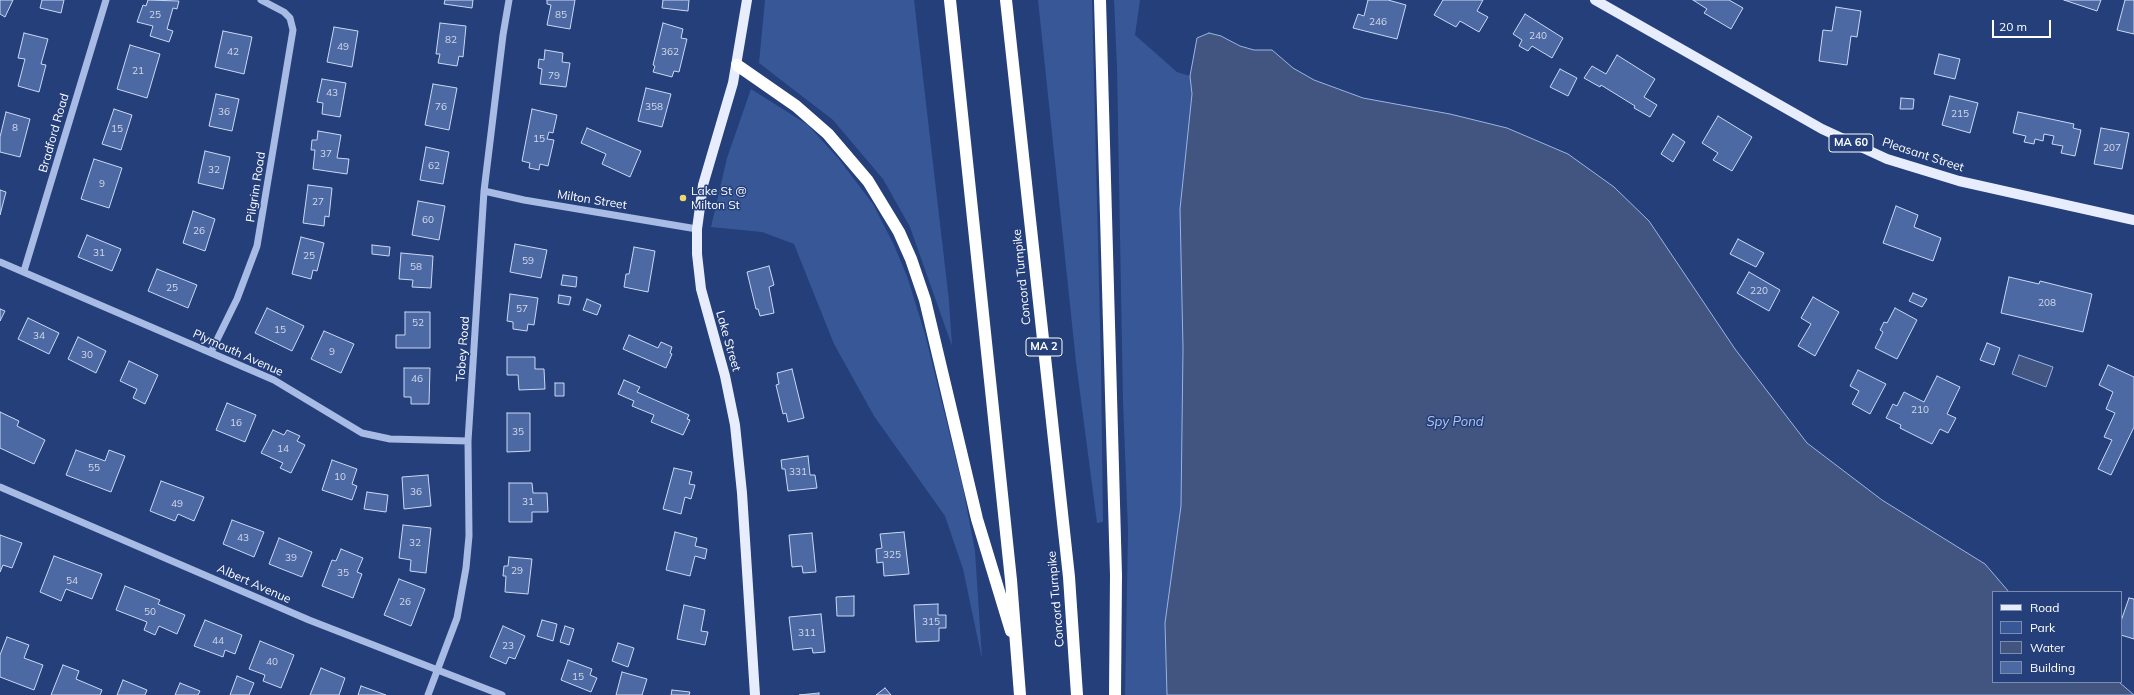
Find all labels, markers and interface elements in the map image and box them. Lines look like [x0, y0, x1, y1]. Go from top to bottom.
house number: 25 [149, 9, 161, 21]
house number: 85 [555, 9, 567, 21]
scale bar [1994, 12, 2053, 38]
house number: 246 [1369, 16, 1387, 28]
text: 20 m [1999, 19, 2027, 34]
house number: 240 [1529, 30, 1547, 42]
house number: 82 [445, 34, 457, 46]
house number: 49 [337, 41, 349, 53]
house number: 42 [227, 46, 239, 58]
house number: 362 [661, 46, 679, 58]
house number: 21 [132, 65, 144, 77]
house number: 79 [548, 70, 560, 82]
house number: 43 [326, 87, 338, 99]
street label: Bradford Road [36, 92, 72, 174]
house number: 76 [435, 101, 447, 113]
house number: 358 [645, 101, 663, 113]
house number: 36 [218, 106, 230, 118]
house number: 215 [1951, 108, 1969, 120]
house number: 8 [12, 122, 18, 134]
house number: 15 [111, 123, 123, 135]
house number: 15 [533, 133, 545, 145]
road number: MA 60 [1829, 134, 1873, 152]
street label: Pleasant Street [1880, 135, 1966, 175]
house number: 207 [2103, 142, 2121, 154]
house number: 37 [320, 148, 332, 160]
street label: Pilgrim Road [243, 151, 269, 223]
house number: 62 [428, 160, 440, 172]
house number: 32 [208, 164, 220, 176]
house number: 9 [99, 178, 105, 190]
place label: Lake St @ Milton St [691, 184, 747, 212]
street label: Milton Street [556, 187, 628, 213]
marker: Lake St @ Milton St [678, 193, 688, 203]
house number: 27 [312, 196, 324, 208]
house number: 60 [422, 214, 434, 226]
house number: 26 [193, 225, 205, 237]
street label: Concord Turnpike [1010, 228, 1034, 326]
house number: 31 [93, 247, 105, 259]
house number: 25 [303, 250, 315, 262]
house number: 59 [522, 255, 534, 267]
house number: 58 [410, 261, 422, 273]
house number: 25 [166, 282, 178, 294]
house number: 220 [1750, 285, 1768, 297]
house number: 208 [2038, 297, 2056, 309]
house number: 57 [516, 303, 528, 315]
street label: Lake Street [712, 309, 744, 373]
street label: Tobey Road [454, 316, 472, 382]
house number: 52 [412, 317, 424, 329]
house number: 15 [274, 324, 286, 336]
street label: Plymouth Avenue [191, 327, 285, 379]
house number: 34 [33, 330, 45, 342]
road number: MA 2 [1026, 338, 1062, 356]
house number: 9 [329, 346, 335, 358]
house number: 30 [81, 349, 93, 361]
house number: 46 [411, 373, 423, 385]
house number: 210 [1911, 404, 1929, 416]
water label: Spy Pond [1426, 414, 1484, 430]
house number: 16 [230, 417, 242, 429]
house number: 35 [512, 426, 524, 438]
house number: 14 [277, 443, 289, 455]
house number: 55 [88, 462, 100, 474]
house number: 331 [789, 466, 807, 478]
house number: 10 [334, 471, 346, 483]
house number: 36 [410, 486, 422, 498]
house number: 31 [522, 496, 534, 508]
house number: 49 [171, 498, 183, 510]
house number: 43 [237, 532, 249, 544]
house number: 32 [409, 537, 421, 549]
house number: 325 [883, 549, 901, 561]
street label: Concord Turnpike [1045, 550, 1067, 648]
house number: 39 [285, 552, 297, 564]
street label: Albert Avenue [215, 561, 293, 607]
house number: 29 [511, 565, 523, 577]
house number: 35 [337, 567, 349, 579]
house number: 54 [66, 575, 78, 587]
legend [1992, 591, 2122, 683]
house number: 26 [399, 596, 411, 608]
text: Road [2030, 600, 2059, 615]
house number: 50 [144, 606, 156, 618]
house number: 315 [922, 616, 940, 628]
text: Park [2030, 620, 2055, 635]
house number: 311 [798, 627, 816, 639]
house number: 44 [212, 635, 224, 647]
house number: 23 [502, 640, 514, 652]
text: Water [2030, 640, 2065, 655]
house number: 40 [266, 656, 278, 668]
text: Building [2030, 660, 2075, 675]
house number: 15 [572, 671, 584, 683]

